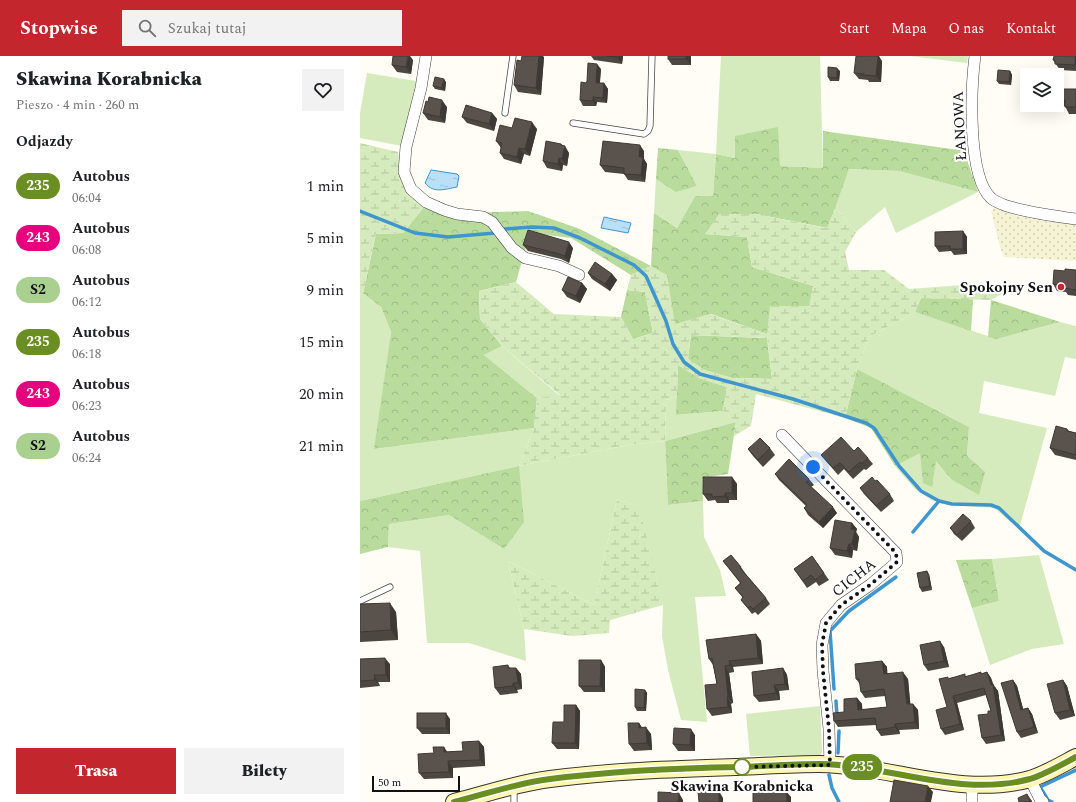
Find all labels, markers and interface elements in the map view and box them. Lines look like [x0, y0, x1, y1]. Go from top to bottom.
search box [122, 10, 402, 46]
text: Stopwise [20, 14, 98, 43]
icon: search [136, 17, 158, 39]
text: Szukaj tutaj [168, 17, 246, 40]
text: Start [839, 18, 869, 39]
text: Mapa [891, 18, 927, 39]
text: O nas [949, 18, 984, 39]
text: Kontakt [1006, 18, 1056, 39]
text: Skawina Korabnicka [16, 65, 202, 94]
map controls [1020, 68, 1064, 112]
button: layers [1020, 68, 1064, 112]
button: heart [302, 69, 344, 111]
street label: ŁANOWA [947, 91, 973, 161]
text: Pieszo · 4 min · 260 m [16, 95, 139, 115]
text: Odjazdy [16, 130, 73, 153]
text: Autobus [72, 165, 130, 188]
text: 235 [26, 175, 50, 196]
text: 1 min [306, 175, 344, 198]
text: 06:04 [72, 188, 101, 208]
text: Autobus [72, 217, 130, 240]
text: 243 [26, 227, 50, 248]
text: 5 min [306, 227, 344, 250]
text: 06:08 [72, 240, 101, 260]
text: Autobus [72, 269, 130, 292]
place label: Spokojny Sen [960, 276, 1053, 299]
text: S2 [30, 279, 46, 300]
text: 9 min [306, 279, 344, 302]
marker: Spokojny Sen [1056, 282, 1066, 292]
text: 06:12 [72, 292, 101, 312]
text: Autobus [72, 321, 130, 344]
text: 235 [26, 331, 50, 352]
text: 15 min [299, 331, 344, 354]
text: 06:18 [72, 344, 101, 364]
text: Autobus [72, 373, 130, 396]
text: 243 [26, 383, 50, 404]
text: 20 min [299, 383, 344, 406]
text: 06:23 [72, 396, 101, 416]
text: Autobus [72, 425, 130, 448]
text: S2 [30, 435, 46, 456]
text: 21 min [299, 435, 344, 458]
text: 06:24 [72, 448, 101, 468]
your location [803, 457, 823, 477]
street label: CICHA [827, 553, 881, 603]
button: Trasa [16, 748, 176, 794]
button: Bilety [184, 748, 344, 794]
line badge: 235 [839, 754, 885, 780]
text: 235 [850, 756, 874, 777]
marker: Skawina Korabnicka [733, 758, 751, 776]
scale bar [372, 774, 460, 793]
text: 50 m [378, 774, 401, 791]
place label: Skawina Korabnicka [671, 775, 813, 798]

